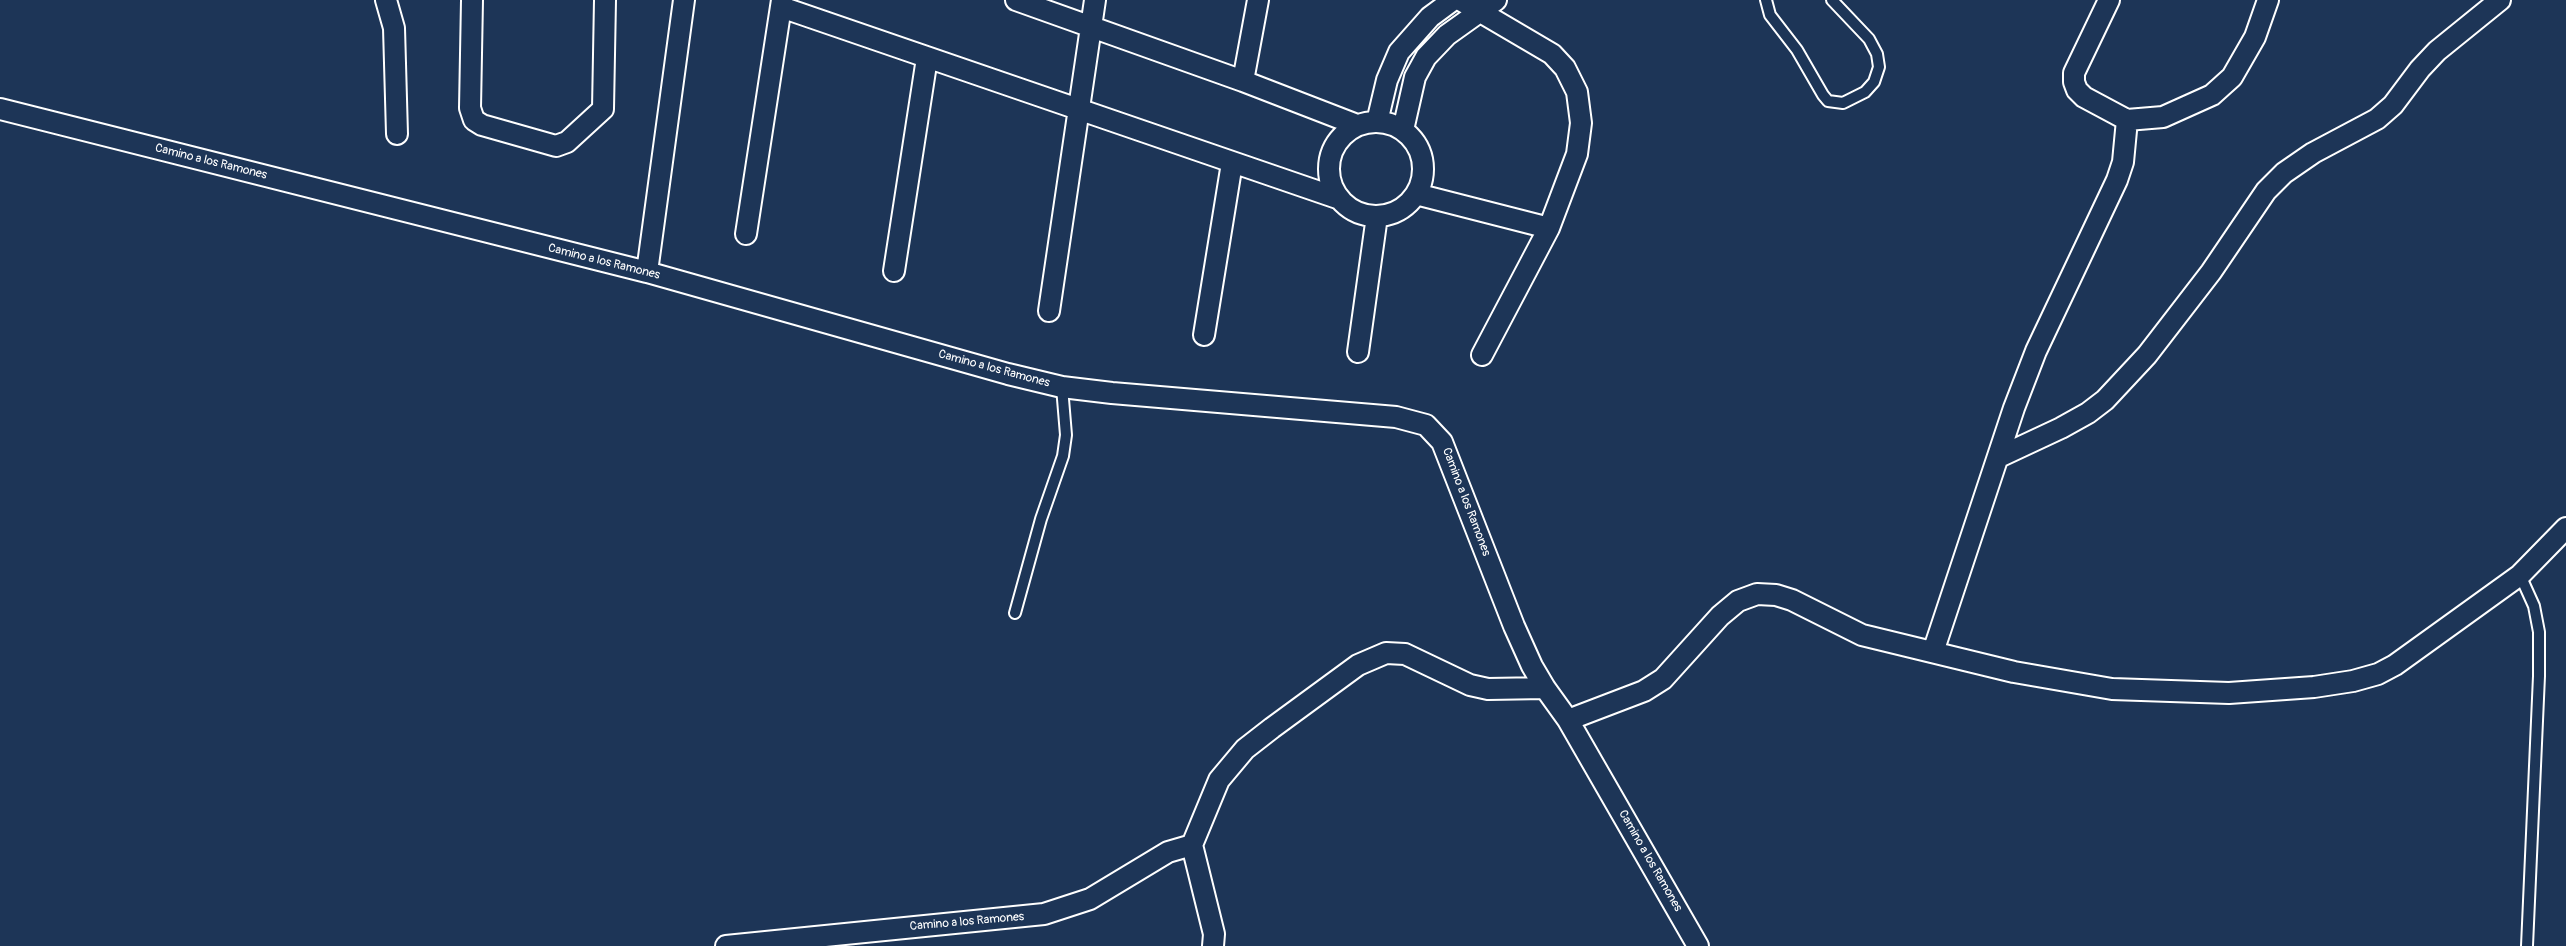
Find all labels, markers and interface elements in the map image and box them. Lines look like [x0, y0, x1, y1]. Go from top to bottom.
street label: Camino a los Ramones [154, 141, 268, 183]
street label: Camino a los Ramones [547, 241, 661, 283]
street label: Camino a los Ramones [937, 347, 1051, 391]
street label: Camino a los Ramones [1439, 446, 1493, 558]
street label: Camino a los Ramones [1615, 808, 1685, 914]
street label: Camino a los Ramones [909, 910, 1025, 934]

